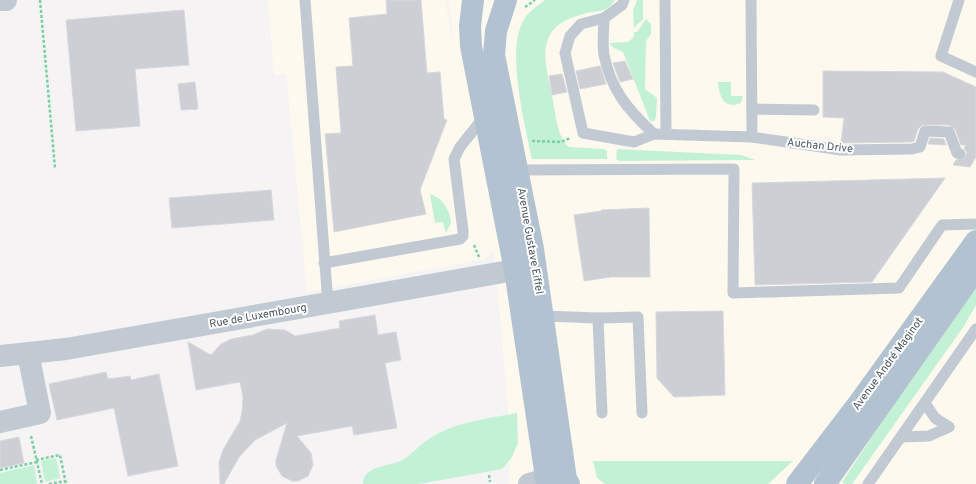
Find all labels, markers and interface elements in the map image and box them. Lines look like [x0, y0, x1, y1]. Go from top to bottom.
street label: Auchan Drive [786, 136, 854, 156]
street label: Avenue Gustave Eiffel [514, 187, 546, 295]
street label: Rue de Luxembourg [208, 301, 308, 331]
street label: Avenue André Maginot [850, 315, 926, 413]

